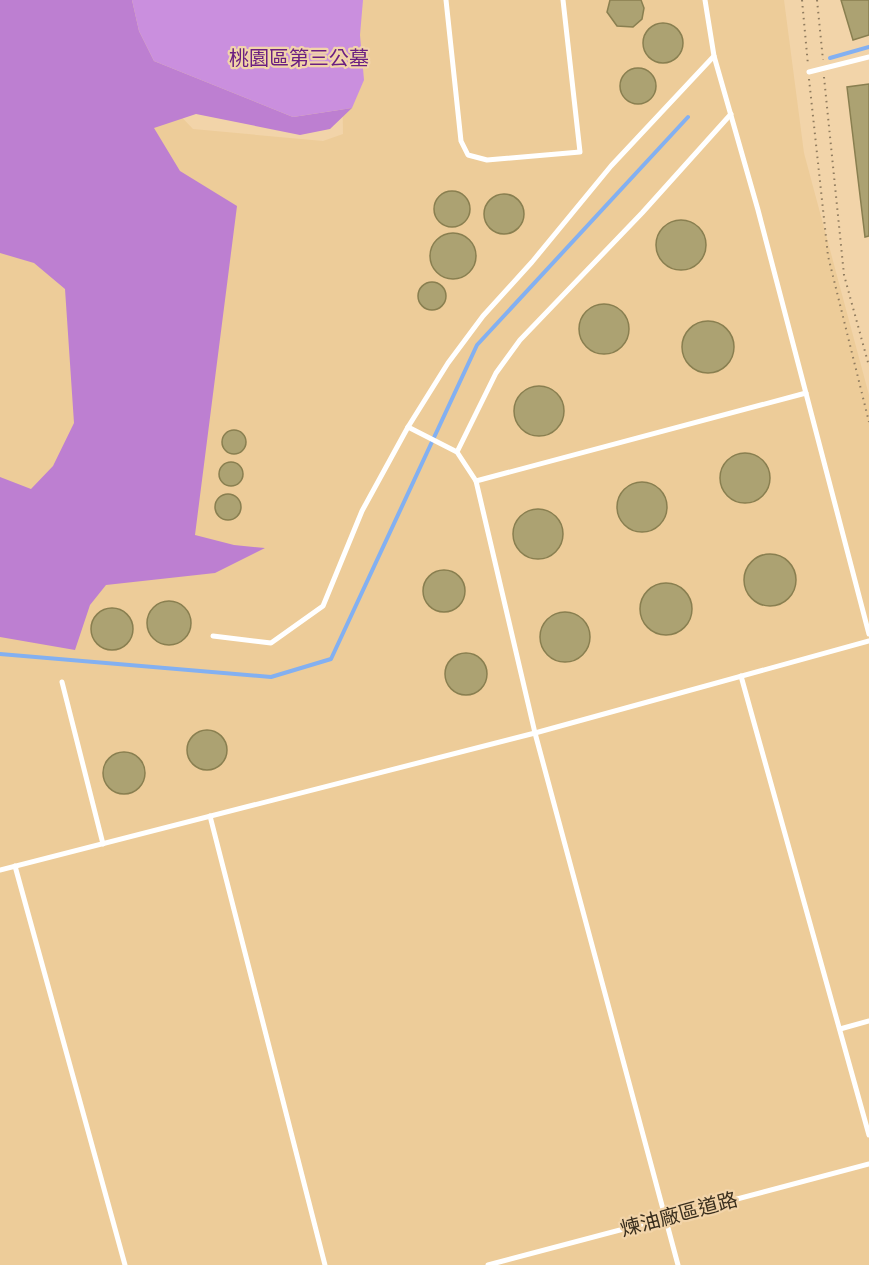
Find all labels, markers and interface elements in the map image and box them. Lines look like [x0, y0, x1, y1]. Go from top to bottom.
park label: 桃園區第三公墓 [229, 47, 369, 70]
street label: 煉油廠區道路 [618, 1188, 740, 1241]

